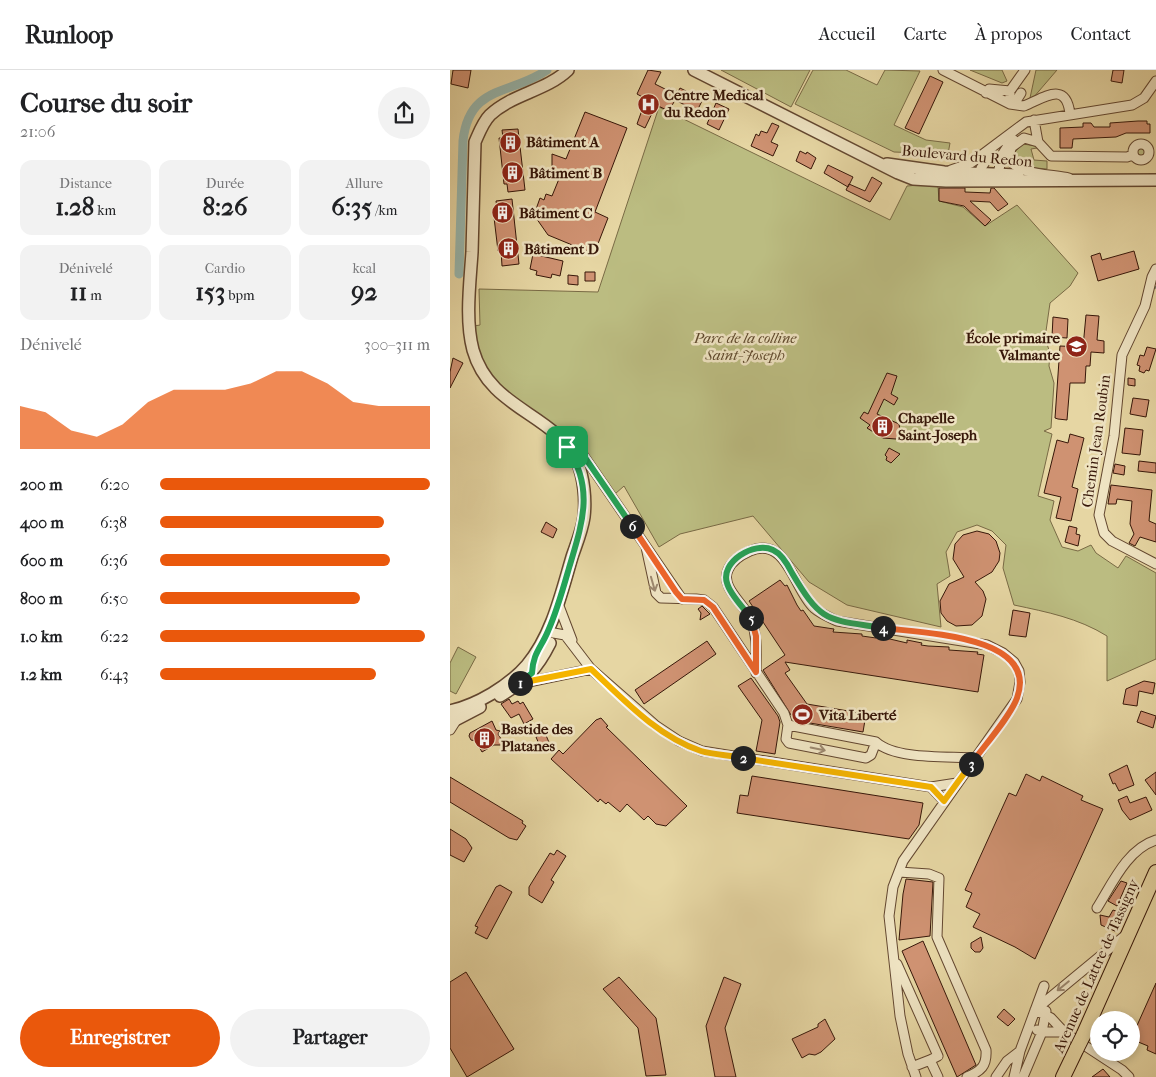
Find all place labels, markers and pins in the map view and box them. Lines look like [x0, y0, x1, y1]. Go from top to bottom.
place label: Centre Medical du Redon [664, 86, 764, 121]
hospital icon: Centre Medical du Redon [636, 92, 660, 116]
building icon: Bâtiment A [498, 130, 522, 154]
place label: Bâtiment A [526, 133, 600, 151]
building icon: Bâtiment B [501, 161, 525, 185]
place label: Bâtiment B [529, 164, 602, 182]
building icon: Bâtiment C [491, 201, 515, 225]
place label: Bâtiment C [519, 204, 593, 222]
building icon: Bâtiment D [496, 237, 520, 261]
place label: Bâtiment D [524, 240, 599, 258]
place label: École primaire Valmante [966, 329, 1061, 364]
school or university icon: École primaire Valmante [1064, 335, 1088, 359]
place label: Chapelle Saint-Joseph [898, 409, 978, 444]
building icon: Chapelle Saint-Joseph [870, 415, 894, 439]
pin [546, 426, 588, 468]
pin: 6 [620, 514, 644, 538]
pin: 5 [738, 606, 764, 630]
pin: 4 [870, 616, 896, 640]
pin: 1 [508, 670, 532, 696]
sports icon: Vita Liberté [791, 703, 815, 727]
place label: Vita Liberté [818, 706, 897, 724]
place label: Bastide des Platanes [501, 720, 573, 755]
building icon: Bastide des Platanes [473, 726, 497, 750]
pin: 2 [730, 746, 756, 770]
pin: 3 [958, 752, 984, 776]

